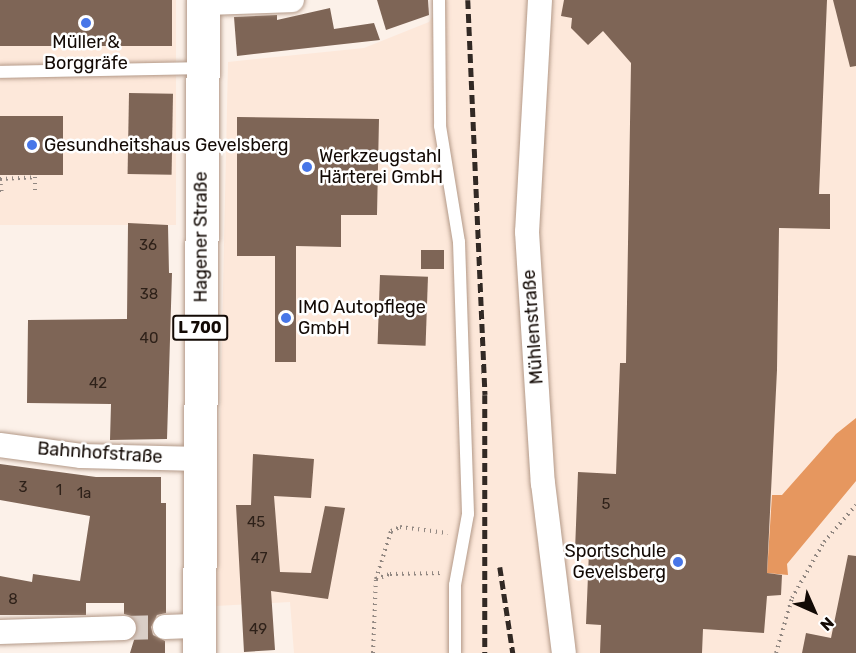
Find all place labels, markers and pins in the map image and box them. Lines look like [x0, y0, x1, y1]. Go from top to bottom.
marker: Müller & Borggräfe [79, 16, 93, 30]
place label: Müller & Borggräfe [44, 32, 128, 74]
place label: Gesundheitshaus Gevelsberg [44, 134, 288, 156]
marker: Gesundheitshaus Gevelsberg [25, 138, 39, 152]
place label: Werkzeugstahl Härterei GmbH [319, 146, 443, 188]
marker: Werkzeugstahl Härterei GmbH [300, 160, 314, 174]
place label: IMO Autopflege GmbH [298, 297, 426, 340]
marker: IMO Autopflege GmbH [279, 311, 293, 325]
place label: Sportschule Gevelsberg [564, 541, 666, 584]
marker: Sportschule Gevelsberg [671, 555, 685, 569]

